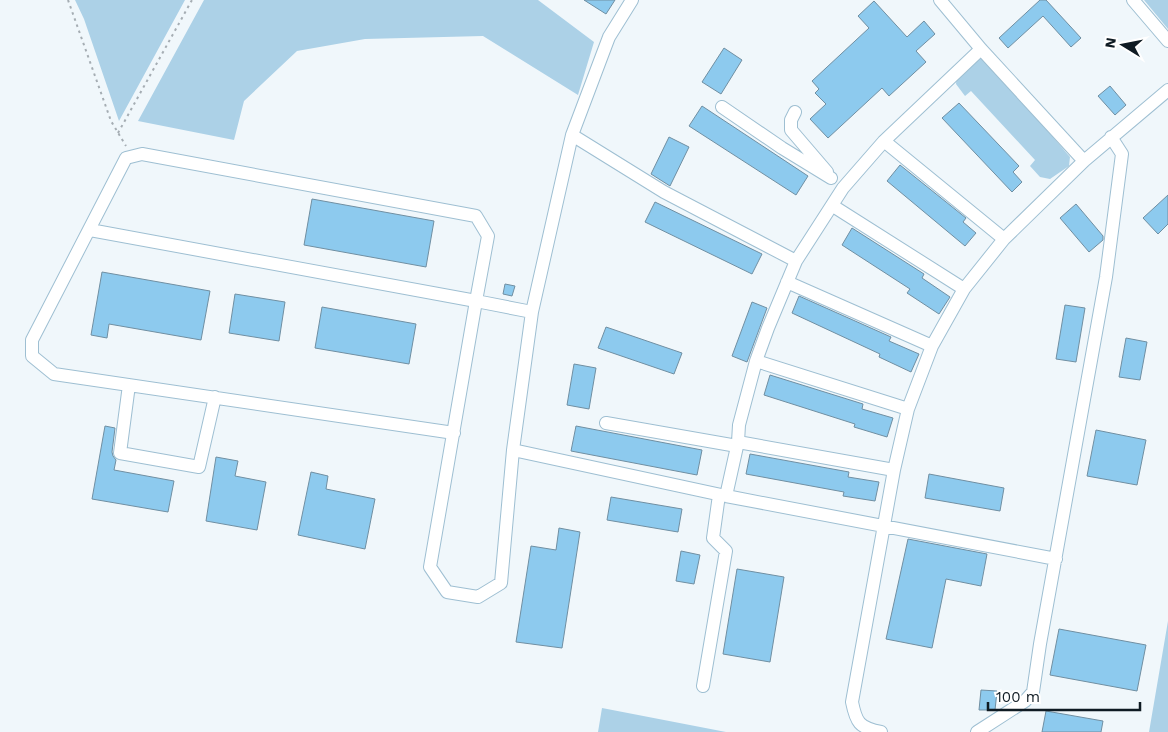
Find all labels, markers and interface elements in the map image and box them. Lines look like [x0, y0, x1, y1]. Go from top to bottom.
north arrow [1098, 20, 1148, 70]
text: N [1101, 36, 1119, 49]
scale bar [988, 680, 1140, 712]
text: 100 m [996, 688, 1040, 706]

